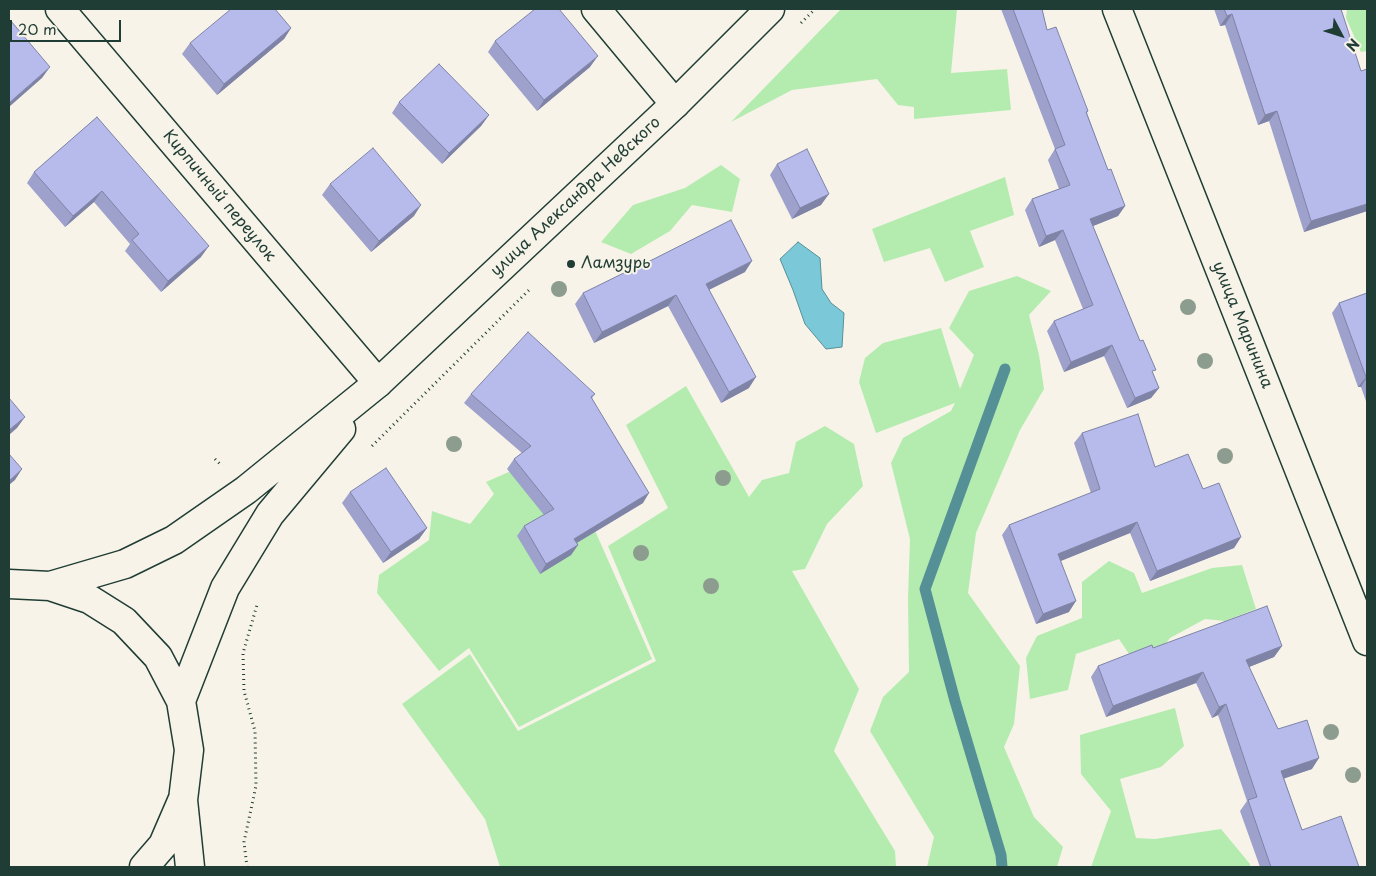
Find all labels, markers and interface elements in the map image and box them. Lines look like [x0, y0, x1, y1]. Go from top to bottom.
scale bar [12, 10, 124, 42]
north arrow [1316, 10, 1366, 60]
text: 20 m [18, 17, 57, 40]
text: N [1341, 34, 1364, 56]
street label: улица Александра Невского [487, 113, 665, 281]
street label: Кирпичный переулок [158, 126, 280, 266]
place label: Ламзурь [581, 254, 650, 274]
marker: Ламзурь [565, 258, 577, 270]
street label: улица Маринина [1208, 259, 1276, 391]

